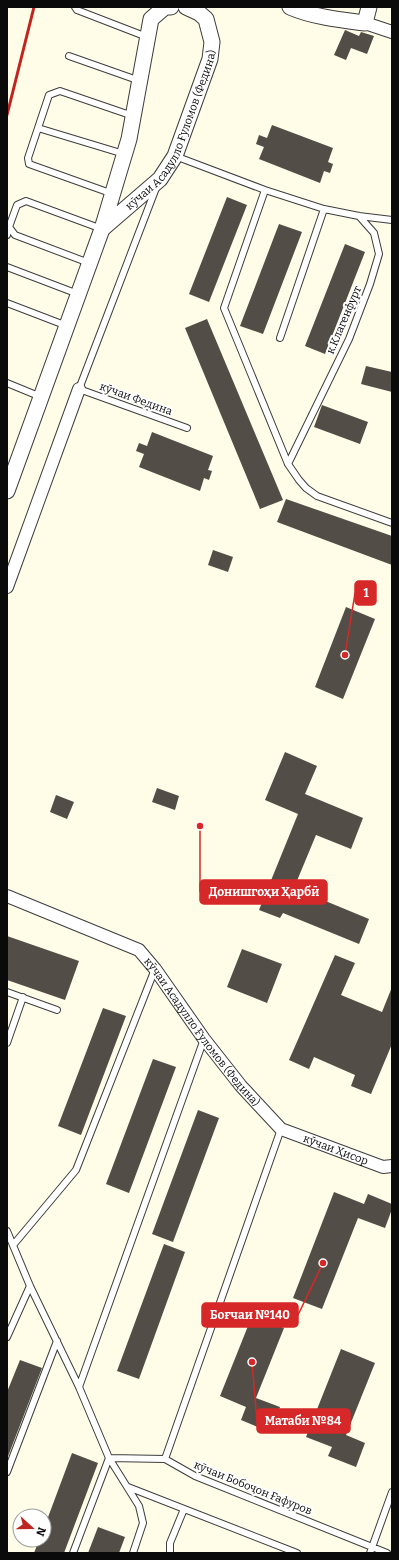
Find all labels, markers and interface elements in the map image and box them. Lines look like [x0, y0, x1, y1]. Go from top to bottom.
street label: кӯчаи Асадулло Ғуломов (Федина) [123, 49, 218, 212]
street label: к.Клагенфурт [324, 284, 364, 356]
street label: кӯчаи Федина [98, 380, 174, 418]
callout: 1 [355, 581, 376, 605]
text: 1 [363, 586, 369, 600]
callout: Донишгоҳи Ҳарбӣ [200, 880, 327, 904]
text: Донишгоҳи Ҳарбӣ [209, 885, 319, 899]
street label: кӯчаи Асадулло Ғуломов (Федина) [142, 955, 263, 1109]
street label: кӯчаи Ҳисор [302, 1131, 370, 1168]
callout: Боғчаи №140 [202, 1303, 298, 1327]
text: Боғчаи №140 [210, 1308, 290, 1322]
callout: Матаби №84 [257, 1409, 350, 1433]
text: Матаби №84 [265, 1414, 342, 1428]
street label: кӯчаи Бобоҷон Ғафуров [192, 1458, 314, 1518]
north arrow [12, 1508, 52, 1548]
text: N [33, 1525, 48, 1538]

